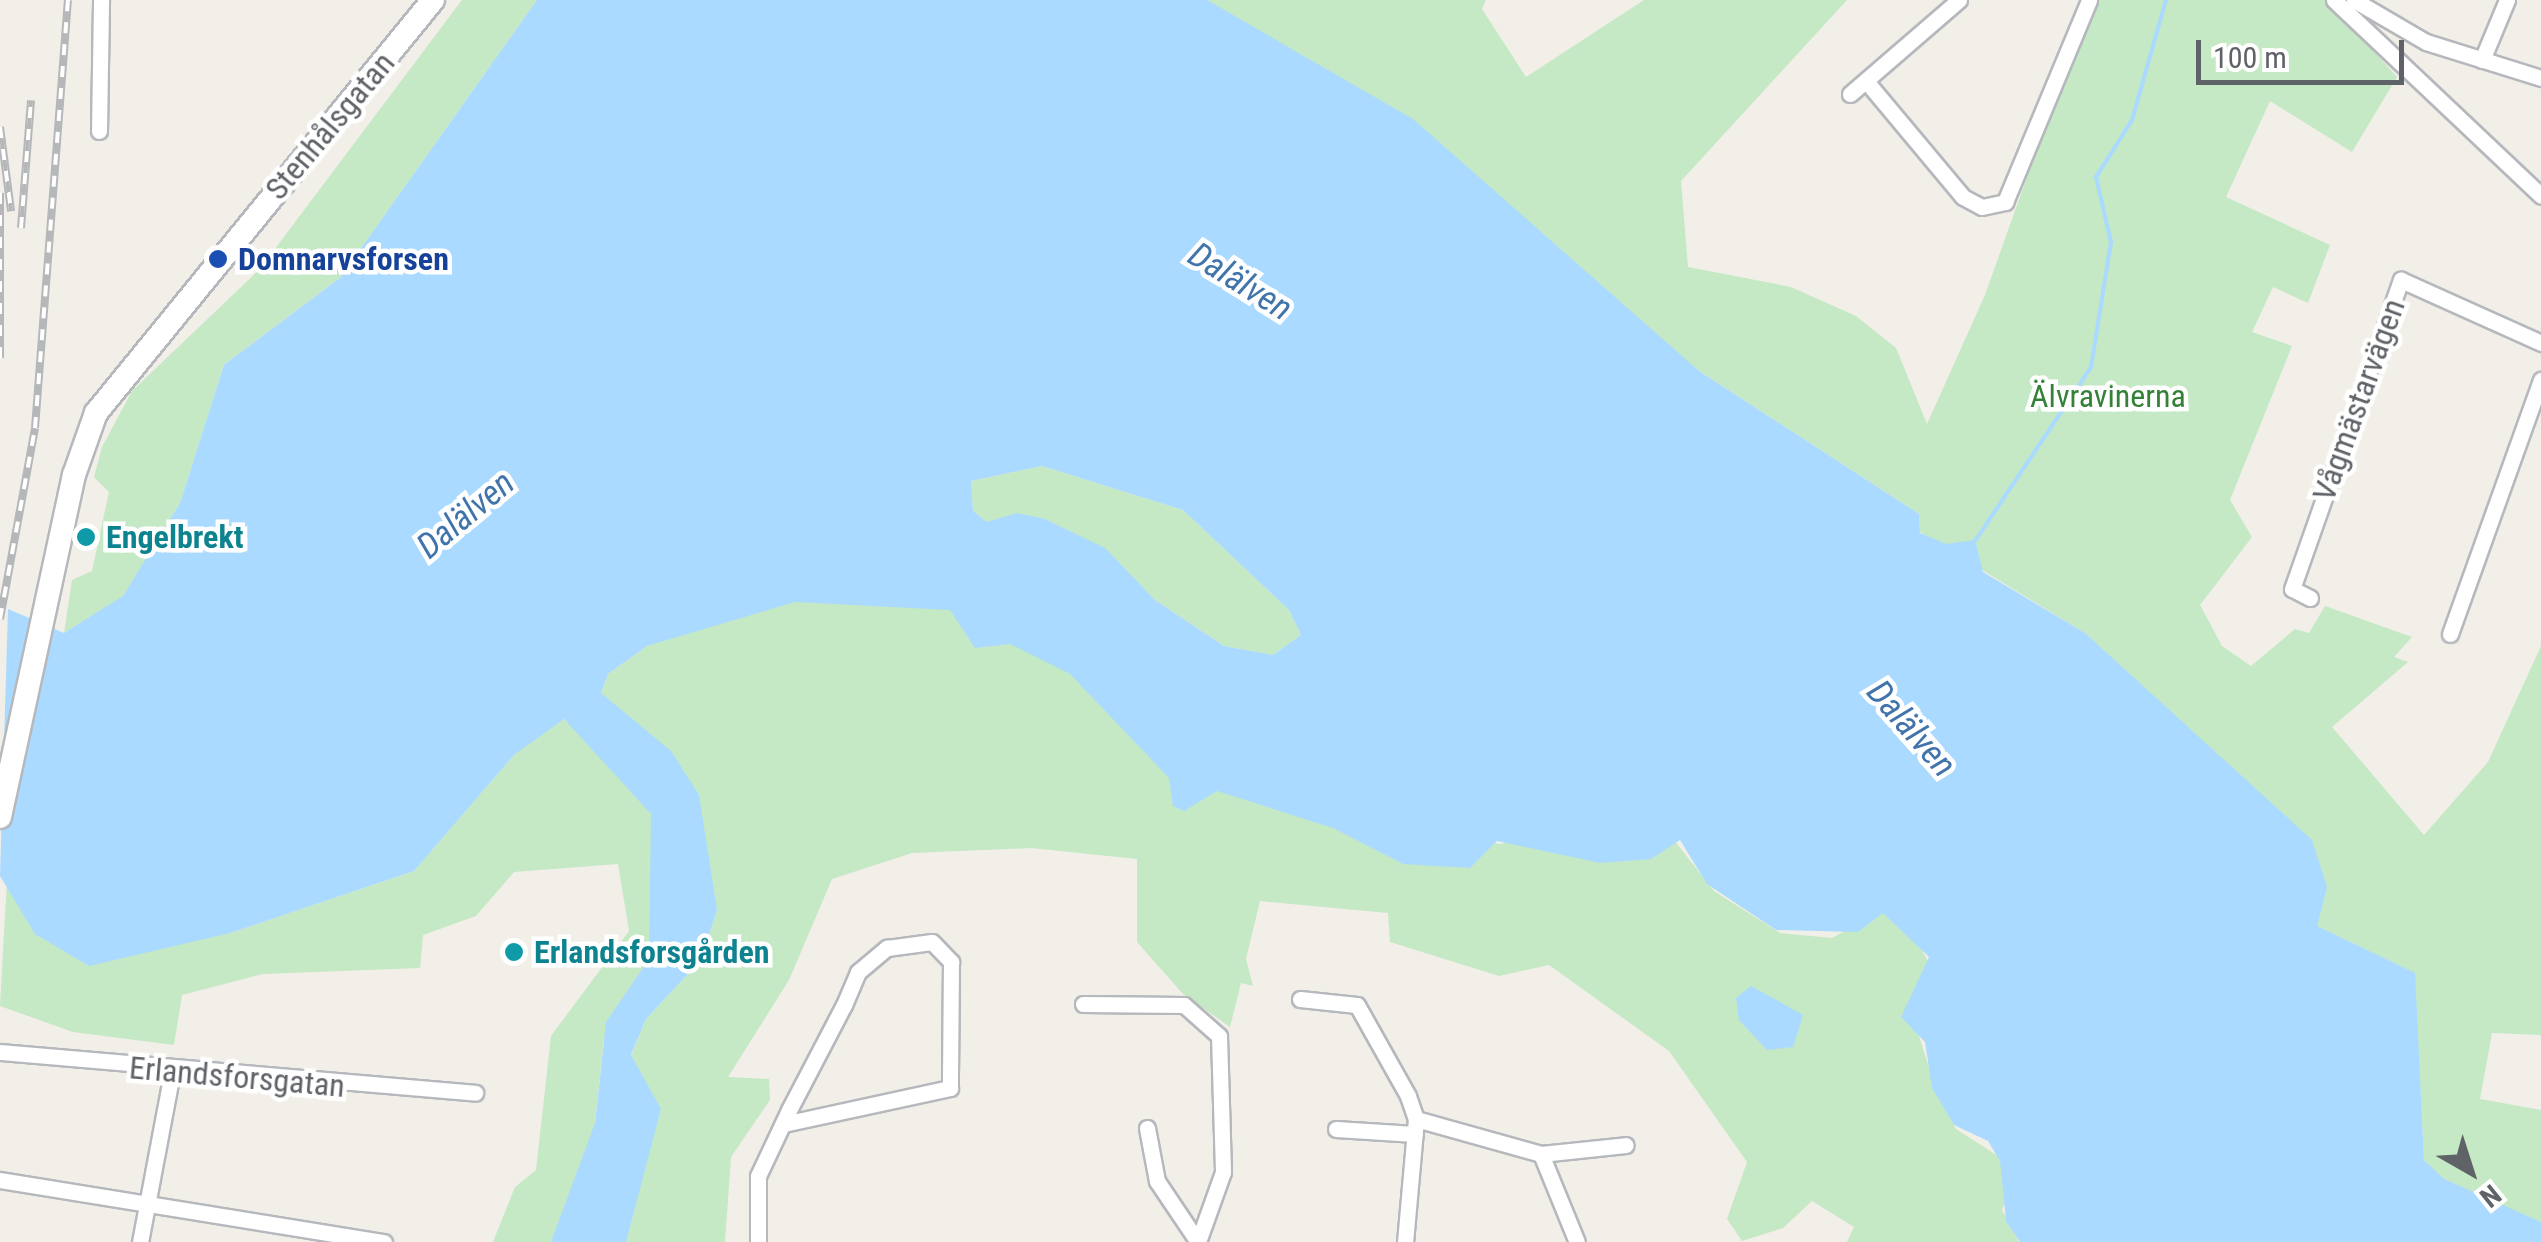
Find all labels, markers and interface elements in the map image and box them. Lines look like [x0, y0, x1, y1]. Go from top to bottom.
scale bar [2201, 20, 2408, 82]
text: 100 m [2213, 40, 2287, 75]
street label: Stenhålsgatan [257, 44, 403, 208]
water label: Dalälven [1180, 234, 1300, 330]
place label: Domnarvsforsen [238, 240, 449, 278]
marker: Domnarvsforsen [207, 248, 229, 270]
street label: Vågmästarvägen [2305, 294, 2413, 506]
park label: Älvravinerna [2030, 377, 2186, 415]
water label: Dalälven [409, 462, 523, 568]
place label: Engelbrekt [106, 518, 244, 556]
marker: Engelbrekt [75, 526, 97, 548]
water label: Dalälven [1858, 672, 1964, 786]
place label: Erlandsforsgården [534, 933, 770, 971]
marker: Erlandsforsgården [503, 941, 525, 963]
street label: Erlandsforsgatan [128, 1048, 346, 1106]
north arrow [2421, 1122, 2521, 1222]
text: N [2473, 1177, 2507, 1214]

